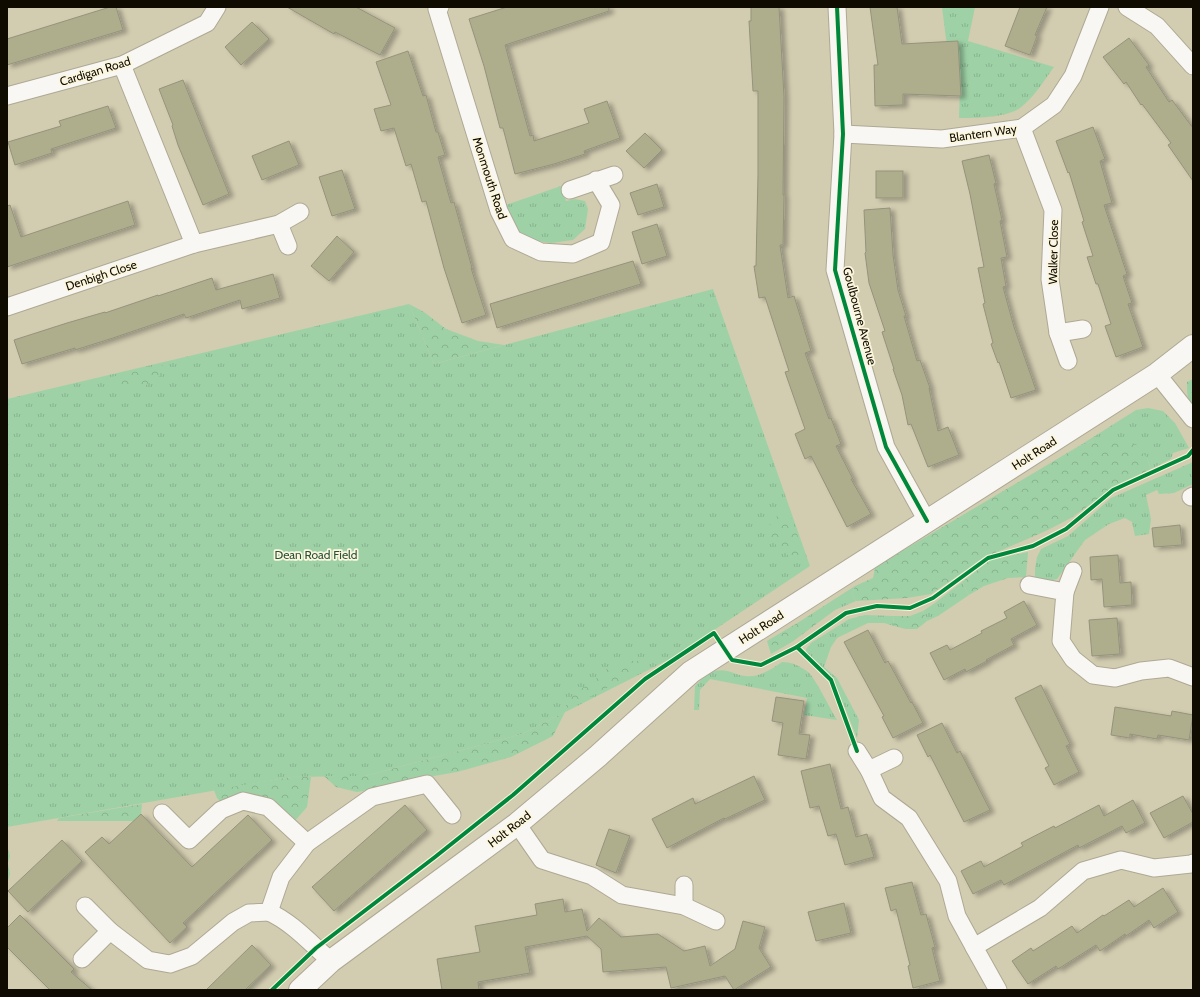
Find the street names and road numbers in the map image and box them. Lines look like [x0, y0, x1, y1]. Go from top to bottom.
street label: Cardigan Road [58, 53, 132, 89]
street label: Blantern Way [948, 121, 1018, 145]
street label: Monmouth Road [470, 135, 510, 221]
street label: Walker Close [1045, 219, 1061, 285]
street label: Denbigh Close [64, 256, 138, 294]
street label: Goulbourne Avenue [840, 265, 880, 367]
street label: Holt Road [1009, 433, 1059, 473]
street label: Holt Road [736, 607, 786, 647]
street label: Holt Road [485, 808, 533, 850]

